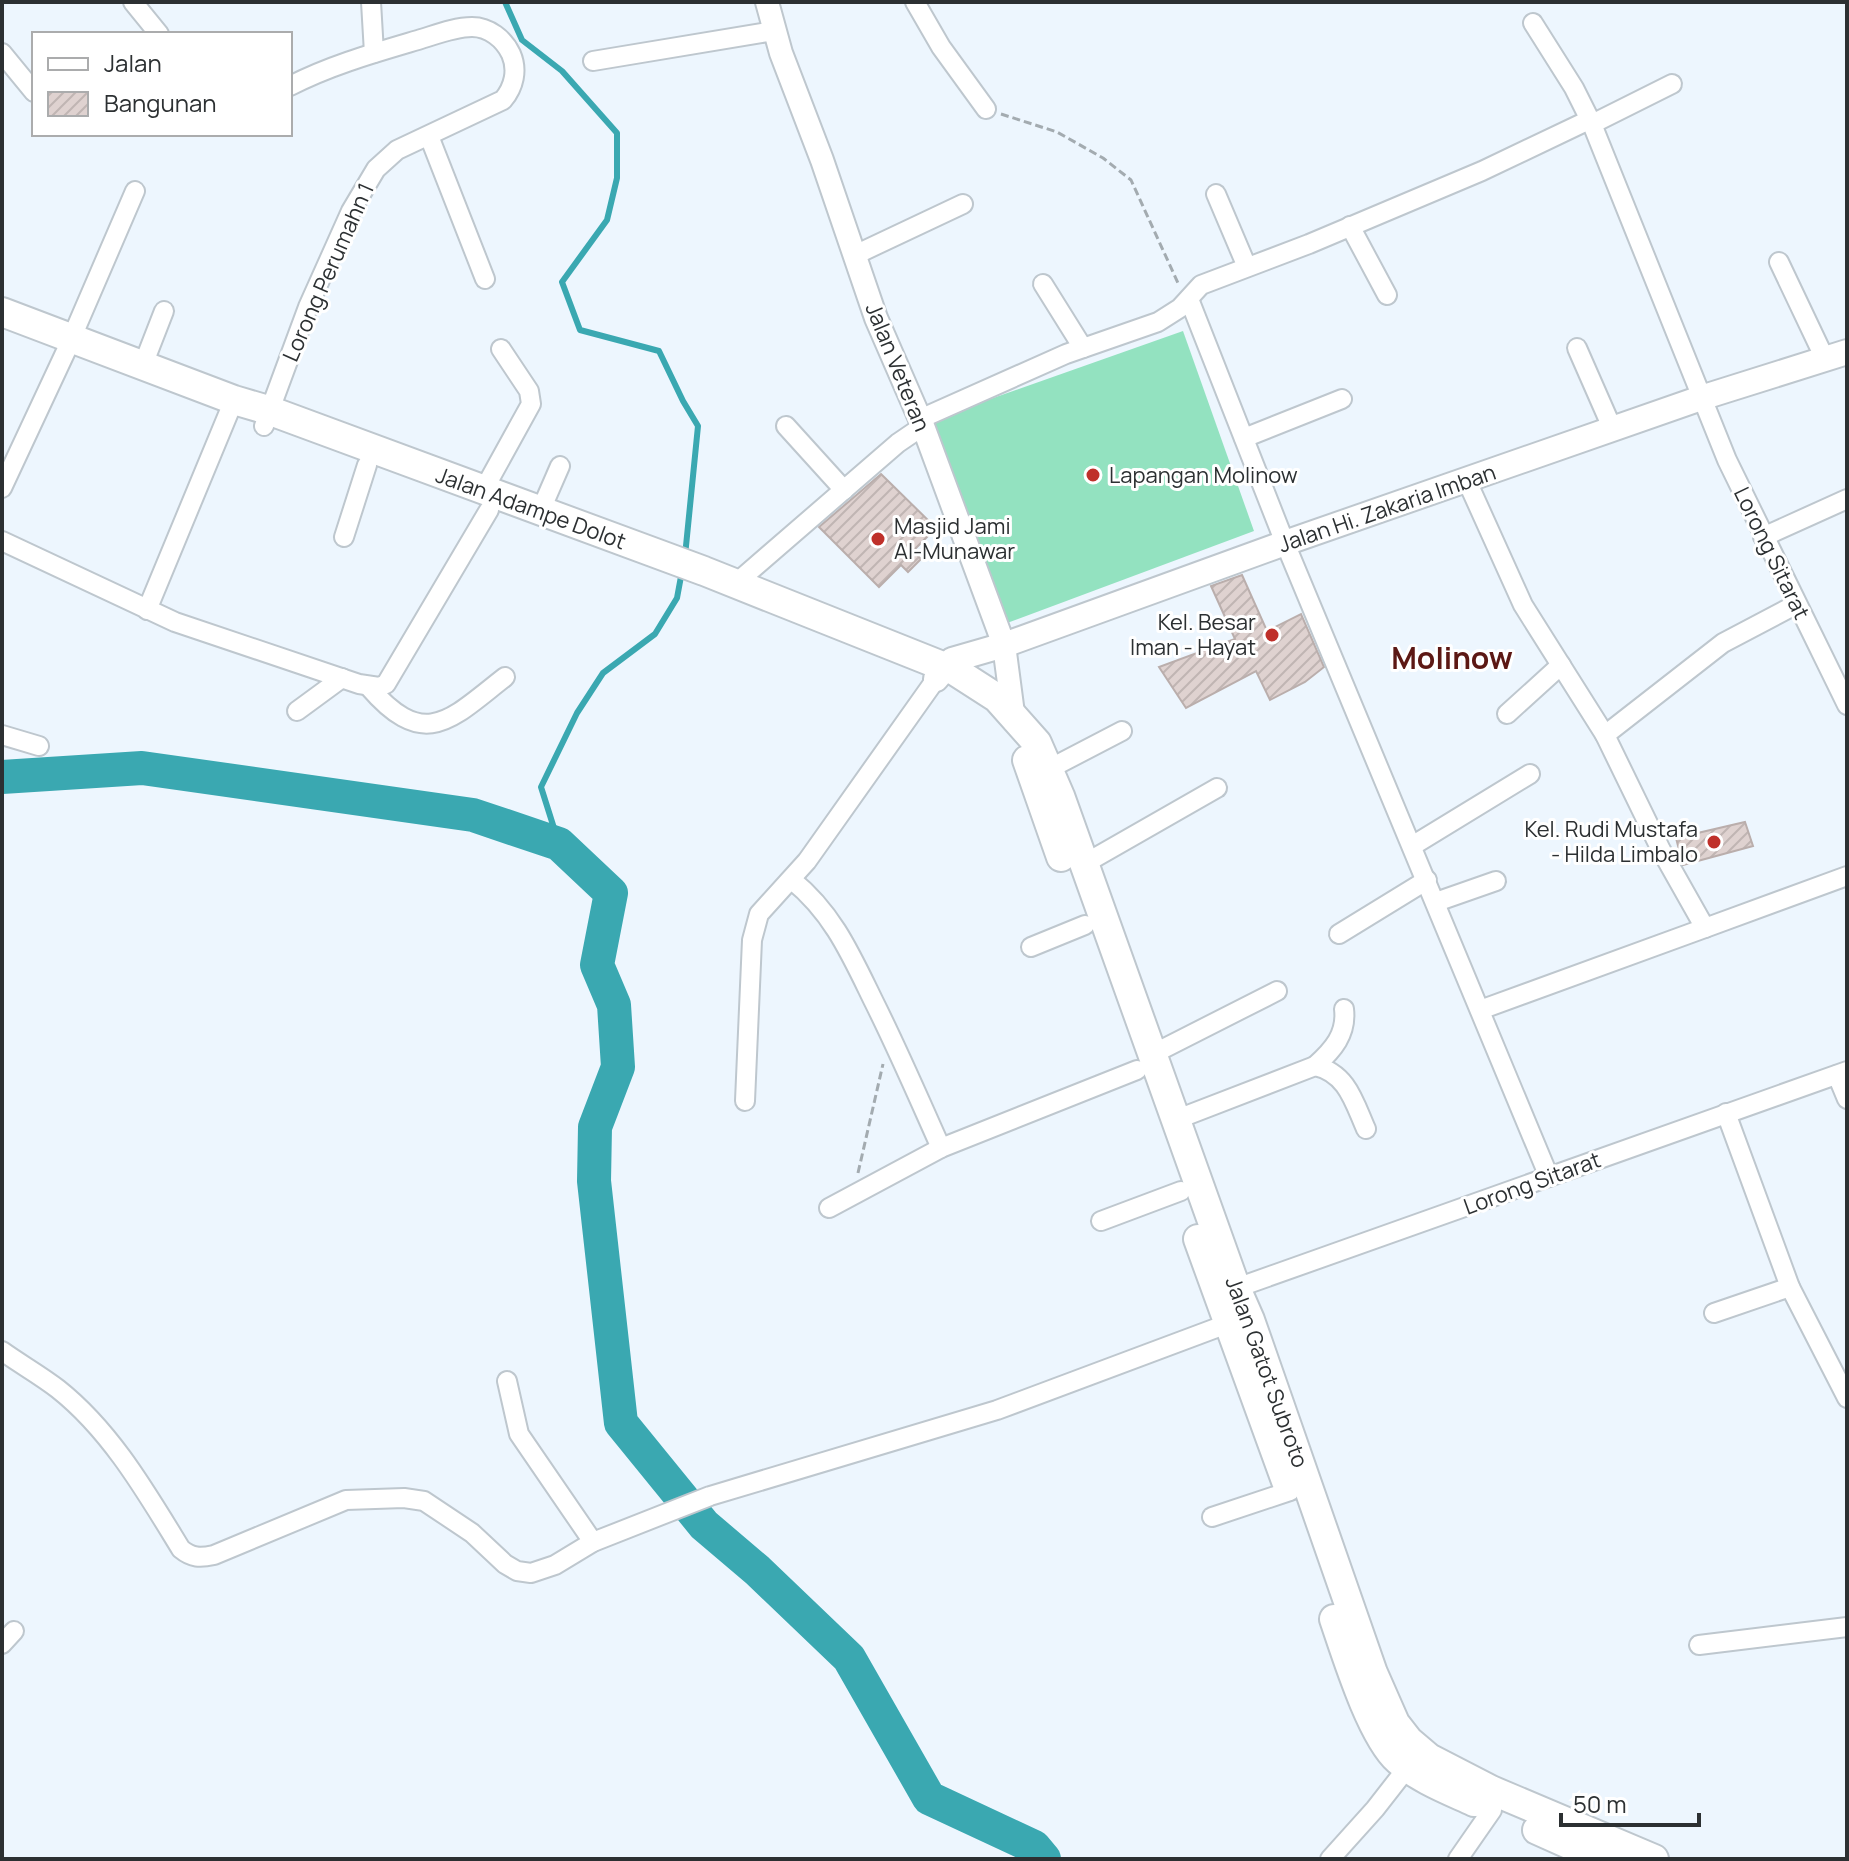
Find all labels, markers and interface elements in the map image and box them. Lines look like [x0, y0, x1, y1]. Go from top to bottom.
legend [32, 32, 292, 136]
text: Jalan [104, 46, 162, 79]
text: Bangunan [104, 86, 217, 119]
street label: Lorong Perumahn 1 [275, 178, 381, 366]
street label: Jalan Veteran [859, 298, 937, 436]
street label: Jalan Hi. Zakaria Imban [1274, 457, 1500, 559]
street label: Jalan Adampe Dolot [432, 460, 630, 556]
place label: Lapangan Molinow [1109, 460, 1298, 490]
marker: Lapangan Molinow [1084, 466, 1102, 484]
street label: Lorong Sitarat [1727, 482, 1817, 624]
place label: Masjid Jami Al-Munawar [894, 511, 1015, 566]
marker: Masjid Jami Al-Munawar [869, 530, 887, 548]
place label: Kel. Besar Iman - Hayat [1130, 607, 1256, 662]
marker: Kel. Besar Iman - Hayat [1263, 626, 1281, 644]
district label: Molinow [1391, 637, 1513, 678]
place label: Kel. Rudi Mustafa - Hilda Limbalo [1525, 814, 1698, 869]
marker: Kel. Rudi Mustafa - Hilda Limbalo [1705, 833, 1723, 851]
street label: Lorong Sitarat [1459, 1144, 1605, 1222]
street label: Jalan Gatot Subroto [1218, 1272, 1316, 1472]
scale bar [1561, 1777, 1699, 1827]
text: 50 m [1573, 1787, 1627, 1820]

